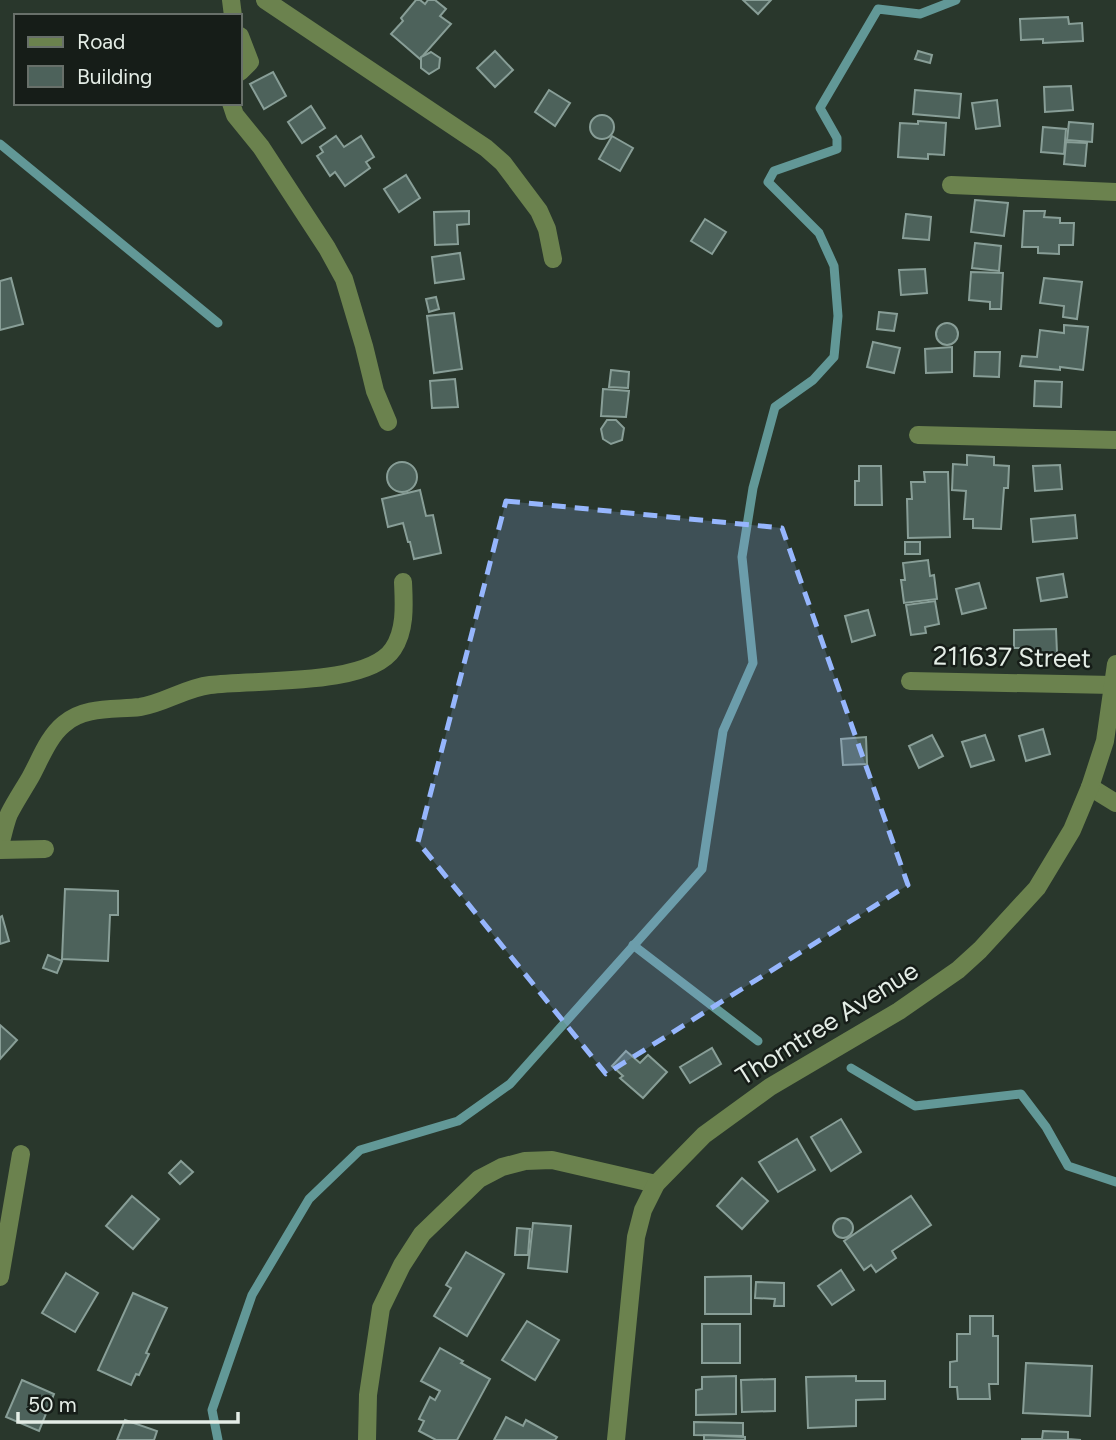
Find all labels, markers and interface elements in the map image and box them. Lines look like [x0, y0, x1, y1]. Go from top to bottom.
legend [14, 14, 242, 105]
text: Road [77, 29, 125, 54]
text: Building [77, 64, 152, 89]
street label: 211637 Street [933, 640, 1091, 674]
street label: Thorntree Avenue [730, 954, 924, 1092]
scale bar [18, 1380, 238, 1424]
text: 50 m [28, 1392, 77, 1417]

